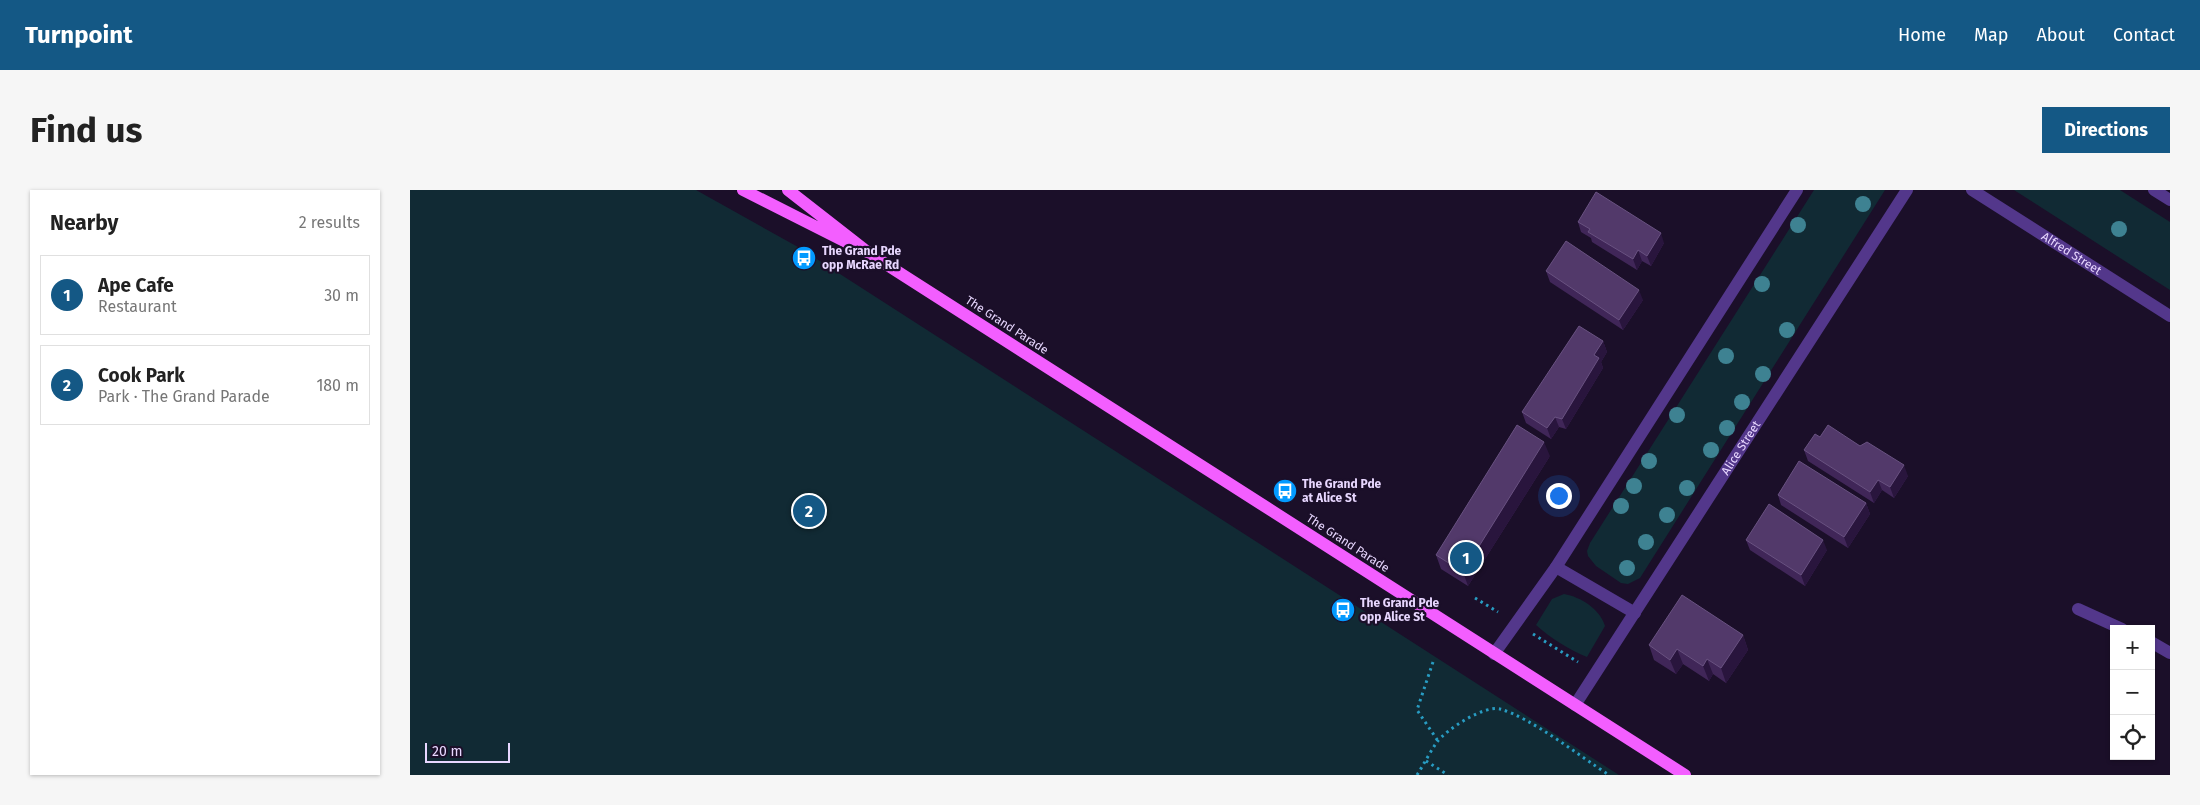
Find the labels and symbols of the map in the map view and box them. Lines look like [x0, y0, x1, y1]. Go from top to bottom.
street label: Alfred Street [2039, 229, 2105, 278]
place label: The Grand Pde opp McRae Rd [822, 244, 902, 272]
bus stop icon: The Grand Pde opp McRae Rd [791, 245, 817, 271]
street label: The Grand Parade [963, 293, 1051, 357]
street label: Alice Street [1718, 418, 1764, 478]
place label: The Grand Pde at Alice St [1302, 477, 1382, 505]
bus stop icon: The Grand Pde at Alice St [1272, 478, 1298, 504]
your location [1546, 483, 1572, 509]
pin: 2 [793, 492, 825, 530]
street label: The Grand Parade [1304, 511, 1392, 575]
pin: 1 [1450, 539, 1482, 577]
place label: The Grand Pde opp Alice St [1360, 596, 1440, 624]
bus stop icon: The Grand Pde opp Alice St [1330, 597, 1356, 623]
scale bar [425, 740, 510, 763]

